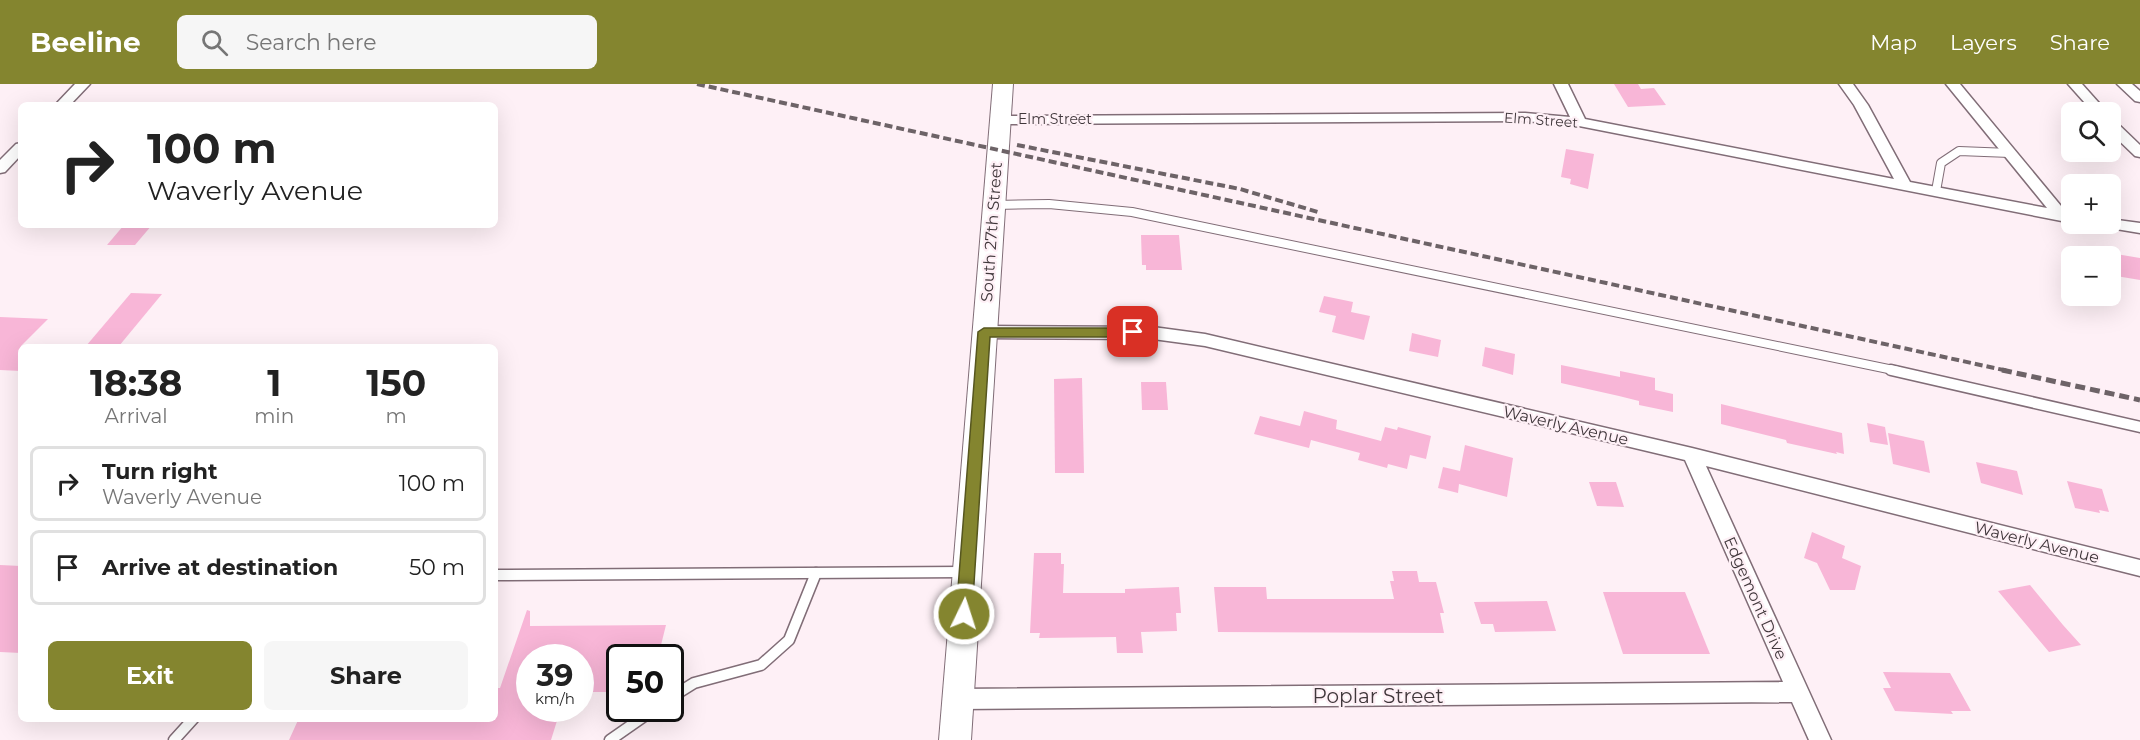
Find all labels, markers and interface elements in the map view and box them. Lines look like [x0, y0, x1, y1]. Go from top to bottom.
search box [177, 15, 597, 69]
text: Beeline [30, 25, 141, 59]
icon: search [198, 26, 231, 59]
text: Search here [246, 29, 377, 56]
text: Map [1870, 30, 1917, 55]
text: Layers [1950, 30, 2017, 55]
text: Share [2050, 30, 2110, 55]
map controls [2061, 102, 2121, 306]
button: search [2061, 102, 2121, 162]
street label: Elm Street [1503, 108, 1579, 132]
street label: Elm Street [1018, 110, 1092, 128]
text: 100 m [147, 122, 276, 174]
icon: right [48, 126, 126, 204]
street label: South 27th Street [977, 161, 1006, 303]
text: Waverly Avenue [147, 174, 363, 207]
button: + [2061, 174, 2121, 234]
button: − [2061, 246, 2121, 306]
pin [1107, 306, 1158, 357]
icon: arrive [1116, 315, 1149, 348]
text: 18:38 [90, 361, 182, 405]
text: 1 [267, 361, 281, 405]
text: 150 [366, 361, 426, 405]
street label: Waverly Avenue [1501, 402, 1630, 449]
text: Arrival [105, 404, 168, 428]
text: min [254, 404, 294, 428]
text: m [386, 404, 407, 428]
text: Turn right [102, 458, 217, 485]
icon: right [51, 467, 84, 500]
text: 100 m [399, 470, 465, 497]
text: Waverly Avenue [102, 485, 262, 509]
street label: Waverly Avenue [1972, 518, 2101, 567]
street label: Edgemont Drive [1720, 534, 1791, 663]
icon: arrive [51, 551, 84, 584]
text: Arrive at destination [102, 554, 338, 581]
text: 50 m [409, 554, 465, 581]
position arrow [932, 582, 996, 646]
button: Exit [48, 641, 252, 710]
button: Share [264, 641, 468, 710]
speed limit sign: 50 [606, 644, 684, 722]
text: 39 [537, 657, 573, 694]
street label: Poplar Street [1312, 684, 1444, 708]
text: km/h [535, 689, 575, 708]

